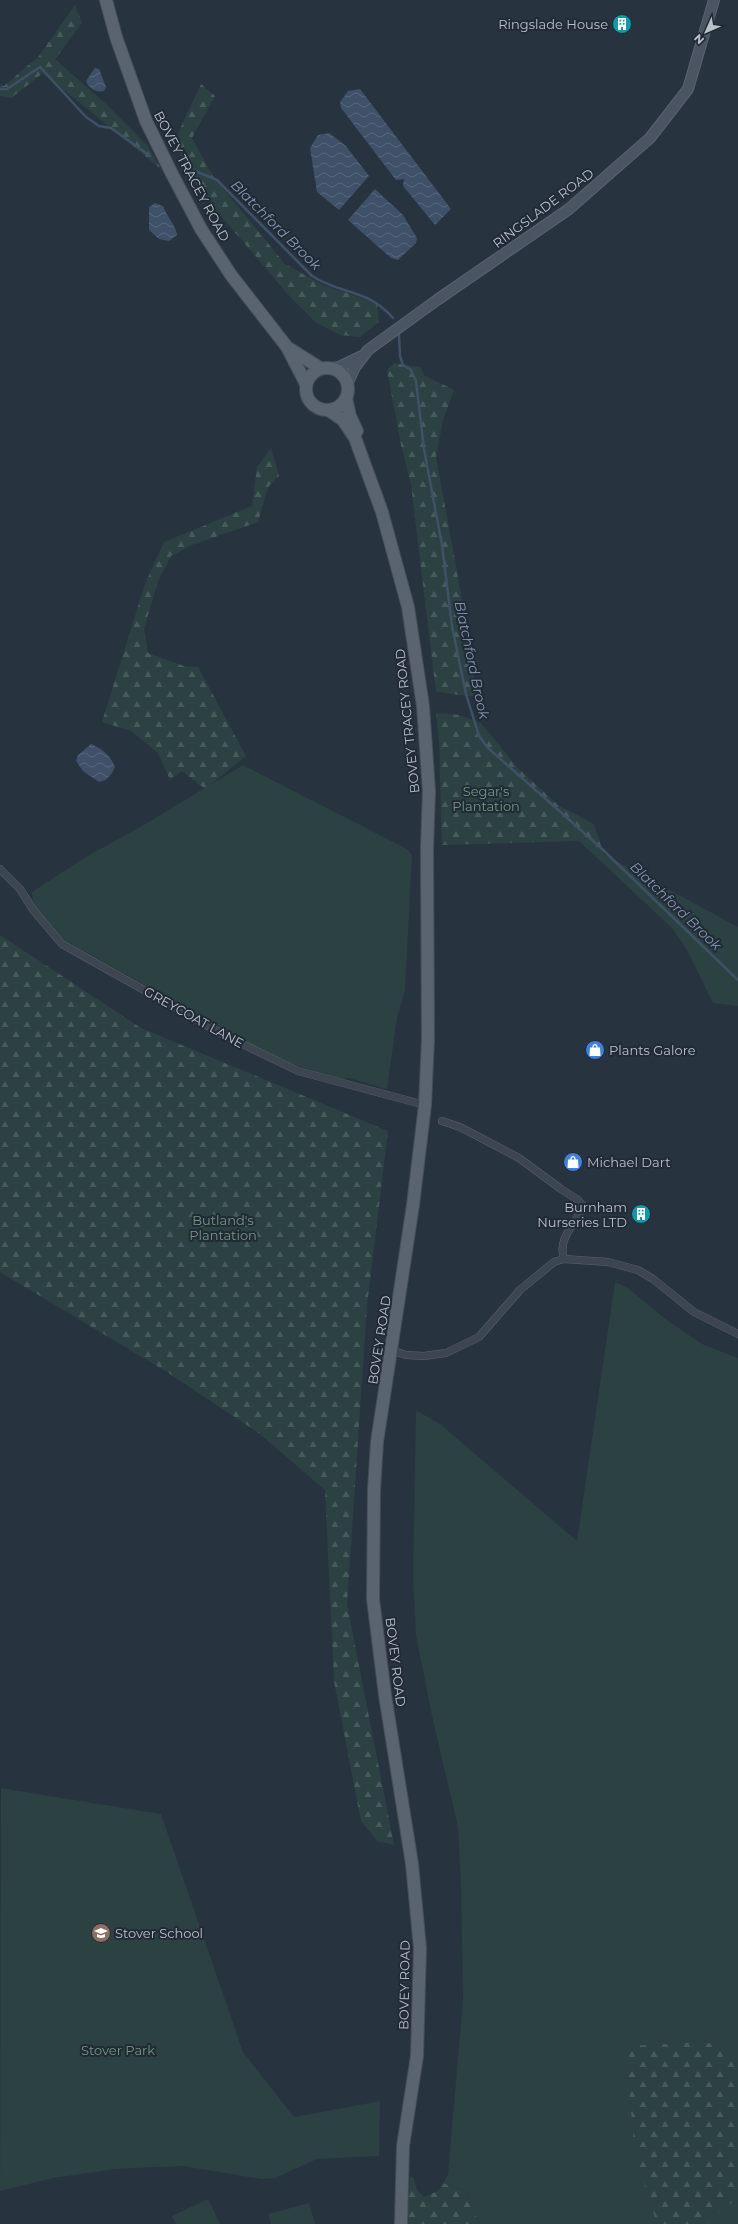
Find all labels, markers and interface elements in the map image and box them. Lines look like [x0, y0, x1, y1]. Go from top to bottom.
north arrow [686, 12, 726, 52]
building icon: Ringslade House [611, 13, 633, 35]
place label: Ringslade House [498, 16, 608, 32]
text: N [691, 31, 707, 47]
street label: BOVEY TRACEY ROAD [151, 108, 233, 244]
street label: RINGSLADE ROAD [489, 165, 597, 251]
water label: Blatchford Brook [227, 176, 325, 274]
water label: Blatchford Brook [451, 599, 493, 721]
street label: BOVEY TRACEY ROAD [391, 648, 423, 794]
park label: Segar's Plantation [452, 783, 520, 814]
water label: Blatchford Brook [626, 858, 726, 955]
street label: GREYCOAT LANE [141, 983, 247, 1051]
shop icon: Plants Galore [584, 1039, 606, 1061]
place label: Plants Galore [609, 1042, 696, 1058]
shop icon: Michael Dart [562, 1151, 584, 1173]
place label: Michael Dart [587, 1154, 670, 1170]
place label: Burnham Nurseries LTD [537, 1199, 627, 1230]
building icon: Burnham Nurseries LTD [630, 1203, 652, 1225]
park label: Butland's Plantation [189, 1212, 257, 1243]
street label: BOVEY ROAD [364, 1294, 394, 1386]
street label: BOVEY ROAD [383, 1616, 409, 1708]
school or university icon: Stover School [90, 1922, 112, 1944]
place label: Stover School [115, 1925, 203, 1941]
street label: BOVEY ROAD [395, 1940, 413, 2030]
park label: Stover Park [81, 2042, 155, 2058]

